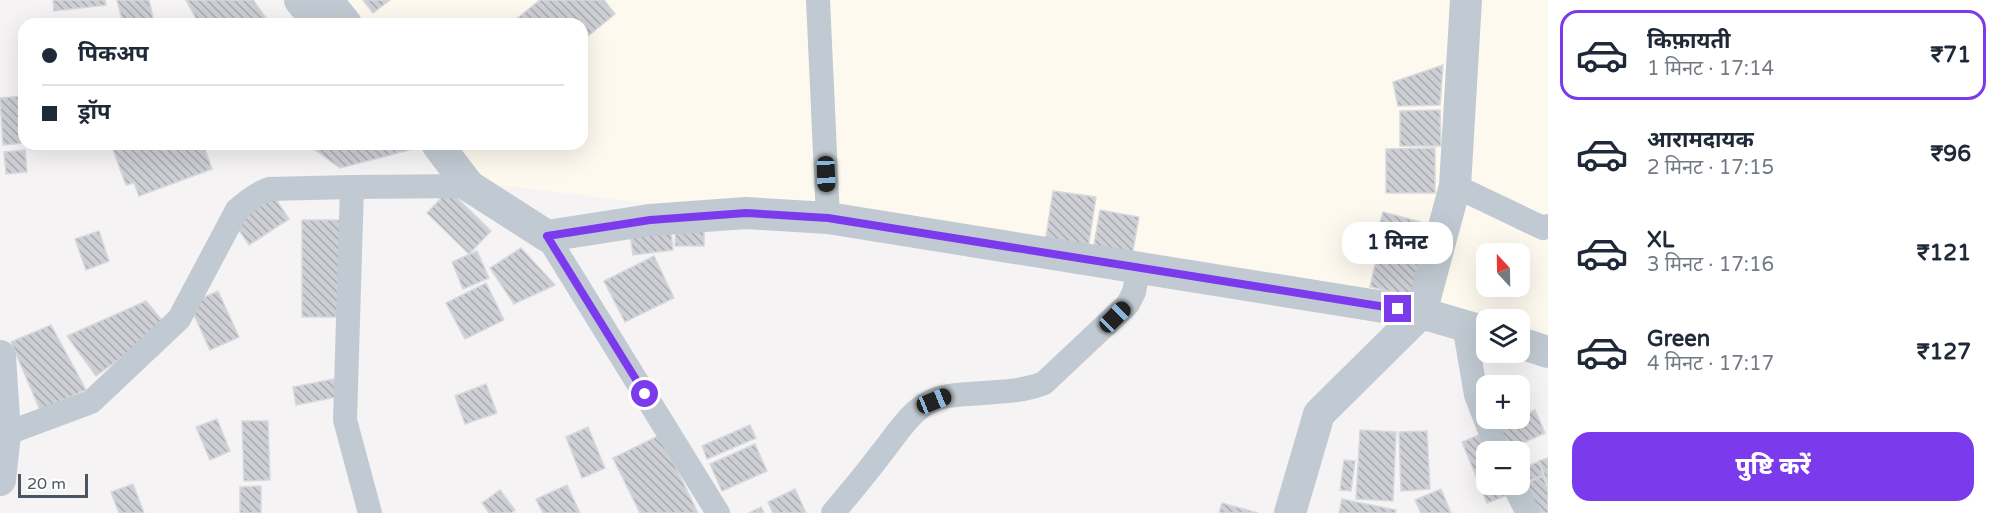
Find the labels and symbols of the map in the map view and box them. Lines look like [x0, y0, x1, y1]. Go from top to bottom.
car [816, 156, 836, 192]
callout: 1 मिनट [1342, 222, 1454, 264]
north arrow [1476, 243, 1530, 297]
route end [1384, 295, 1411, 322]
car [1096, 298, 1134, 336]
route start [631, 380, 658, 407]
car [914, 386, 954, 416]
scale bar [18, 471, 88, 498]

